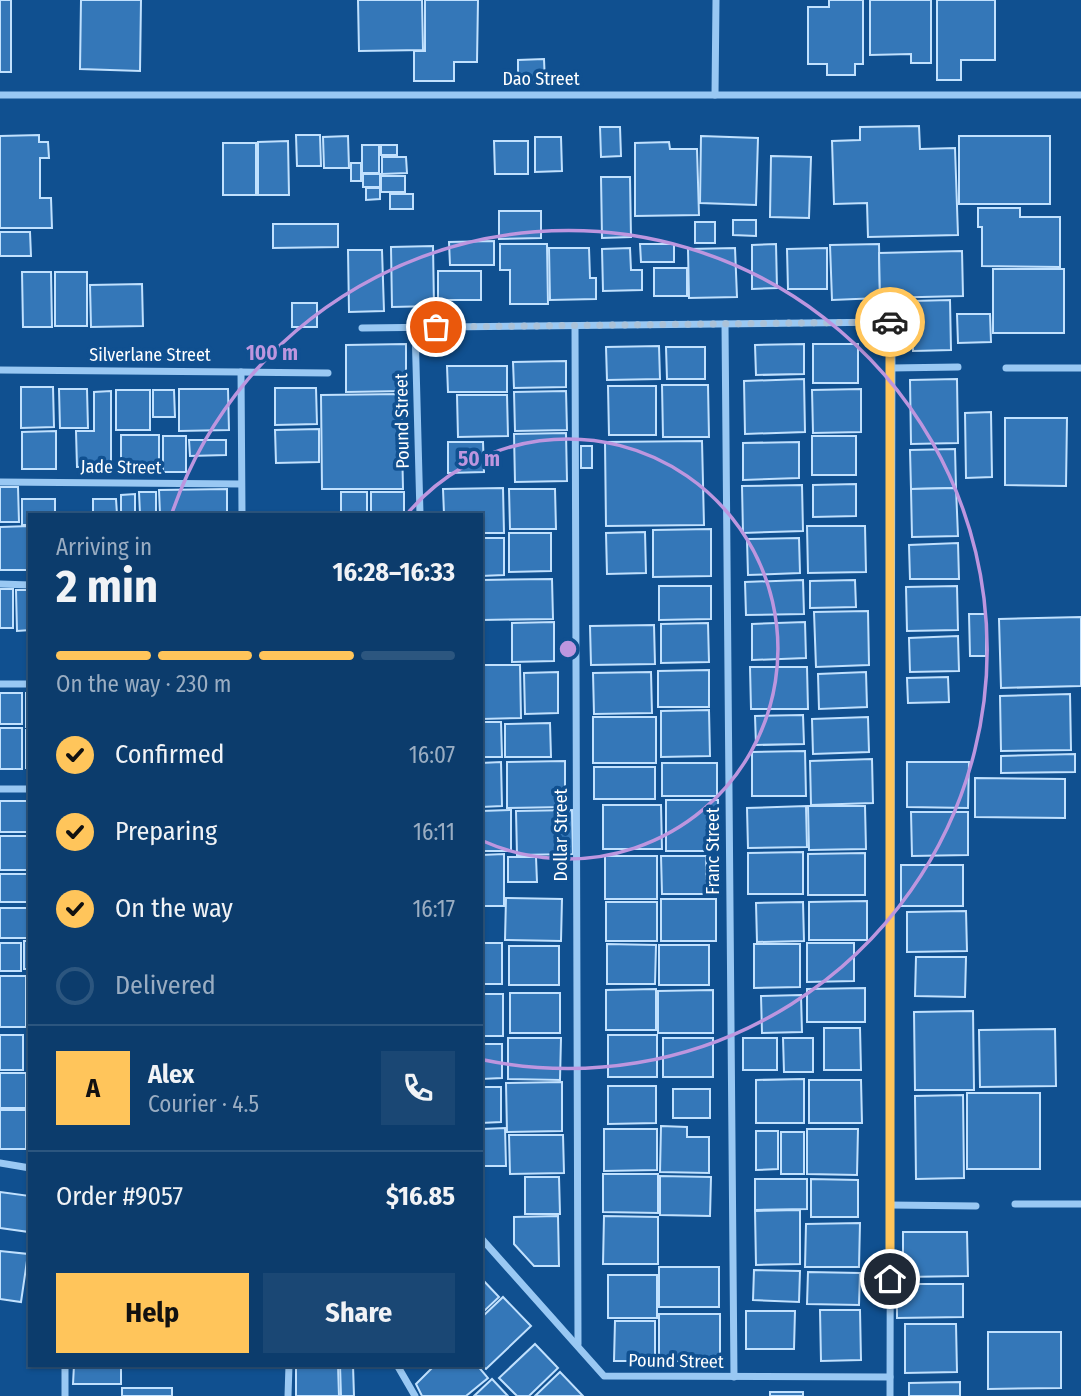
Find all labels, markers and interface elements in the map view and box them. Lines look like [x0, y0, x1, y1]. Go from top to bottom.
street label: Dao Street [502, 68, 580, 90]
courier [855, 287, 925, 357]
pin [406, 297, 466, 357]
icon: car [871, 303, 909, 341]
icon: bag [417, 308, 455, 346]
text: 100 m [246, 340, 298, 366]
street label: Silverlane Street [89, 344, 211, 366]
street label: Pound Street [390, 373, 414, 469]
text: 50 m [458, 446, 500, 472]
street label: Jade Street [80, 455, 162, 479]
text: Arriving in [56, 533, 152, 561]
text: 16:28–16:33 [333, 557, 455, 588]
text: 2 min [56, 559, 158, 614]
centre of rings [556, 637, 580, 661]
text: On the way · 230 m [56, 670, 232, 698]
icon: check [56, 736, 94, 774]
text: Confirmed [115, 739, 225, 770]
text: 16:07 [409, 741, 455, 769]
street label: Dollar Street [550, 788, 572, 881]
street label: Franc Street [702, 807, 724, 895]
icon: check [56, 813, 94, 851]
text: Preparing [115, 816, 217, 847]
text: 16:11 [413, 818, 455, 846]
icon: check [56, 890, 94, 928]
text: On the way [115, 893, 233, 924]
text: 16:17 [412, 895, 455, 923]
text: Delivered [115, 970, 216, 1001]
button: phone [381, 1051, 455, 1125]
text: Alex [148, 1059, 194, 1090]
text: A [86, 1073, 100, 1104]
text: Courier · 4.5 [148, 1090, 259, 1118]
text: Order #9057 [56, 1181, 183, 1212]
text: $16.85 [386, 1181, 455, 1212]
pin [860, 1249, 920, 1309]
icon: home [871, 1260, 909, 1298]
button: Help [56, 1273, 249, 1353]
button: Share [263, 1273, 455, 1353]
street label: Pound Street [628, 1349, 724, 1373]

